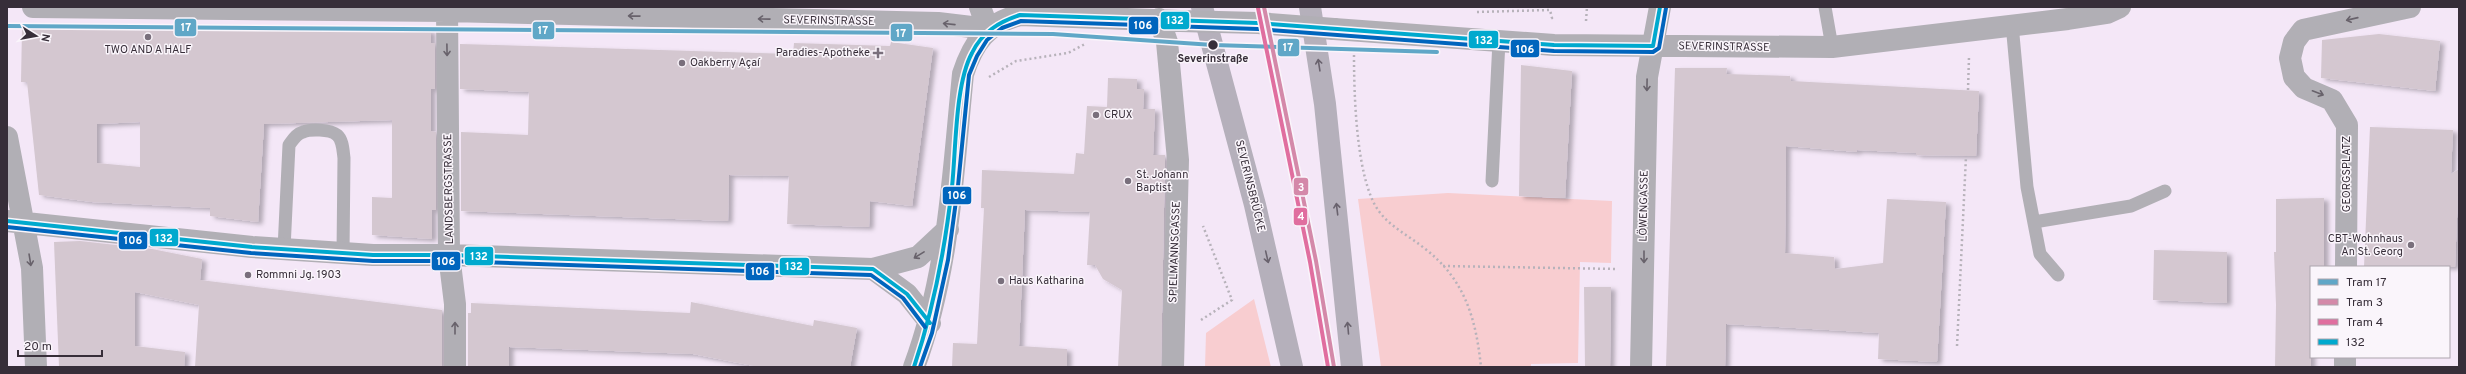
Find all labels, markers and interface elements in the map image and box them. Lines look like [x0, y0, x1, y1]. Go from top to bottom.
line badge: 132 [1160, 11, 1190, 30]
one-way arrow [628, 12, 641, 20]
street label: SEVERINSTRASSE [783, 13, 875, 29]
text: 132 [1166, 14, 1184, 28]
one-way arrow [758, 15, 771, 23]
north arrow [16, 16, 56, 56]
line badge: 106 [1128, 16, 1159, 35]
one-way arrow [2345, 16, 2358, 23]
line badge: 17 [174, 18, 197, 37]
text: 106 [1134, 19, 1152, 33]
text: 17 [181, 21, 191, 35]
line badge: 17 [532, 21, 555, 40]
one-way arrow [943, 21, 956, 28]
line badge: 17 [890, 23, 913, 42]
text: 17 [538, 24, 548, 38]
text: 17 [896, 27, 906, 41]
line badge: 132 [1468, 30, 1499, 49]
marker: TWO AND A HALF [143, 32, 153, 42]
text: N [37, 33, 52, 43]
text: 132 [1475, 34, 1493, 48]
marker: Severinstraße [1206, 38, 1220, 52]
line badge: 17 [1277, 38, 1300, 57]
line badge: 106 [1510, 39, 1540, 58]
street label: SEVERINSTRASSE [1678, 39, 1770, 55]
text: 17 [1283, 41, 1293, 55]
place label: TWO AND A HALF [104, 43, 192, 57]
one-way arrow [443, 43, 451, 56]
text: 106 [1516, 43, 1534, 57]
place label: Paradies-Apotheke [776, 46, 870, 60]
marker: Paradies-Apotheke [873, 48, 883, 58]
place label: Severinstraße [1178, 52, 1248, 66]
place label: Oakberry Açaí [690, 56, 761, 70]
marker: Oakberry Açaí [677, 58, 687, 68]
one-way arrow [1315, 59, 1323, 72]
one-way arrow [1643, 78, 1651, 91]
one-way arrow [2311, 89, 2323, 97]
place label: CRUX [1104, 108, 1133, 122]
marker: CRUX [1091, 110, 1101, 120]
street label: LANDSBERGSTRASSE [441, 134, 457, 244]
street label: GEORGSPLATZ [2340, 136, 2354, 212]
street label: SEVERINSBRÜCKE [1232, 138, 1269, 233]
place label: St. Johann Baptist [1136, 168, 1188, 195]
street label: LÖWENGASSE [1635, 170, 1652, 242]
marker: St. Johann Baptist [1123, 176, 1133, 186]
line badge: 3 [1293, 177, 1309, 196]
text: 3 [1298, 181, 1304, 195]
line badge: 106 [942, 186, 972, 205]
text: 106 [948, 189, 966, 203]
street label: SPIELMANNSGASSE [1166, 201, 1184, 303]
one-way arrow [1333, 203, 1340, 216]
line badge: 4 [1293, 207, 1308, 226]
text: 4 [1297, 210, 1305, 224]
line badge: 132 [149, 228, 179, 247]
line badge: 106 [118, 231, 148, 250]
text: 132 [155, 232, 173, 246]
place label: CBT-Wohnhaus An St. Georg [2328, 232, 2403, 259]
text: 106 [124, 234, 142, 248]
marker: CBT-Wohnhaus An St. Georg [2406, 240, 2416, 250]
line badge: 132 [464, 246, 494, 266]
text: 132 [470, 250, 488, 264]
one-way arrow [913, 250, 924, 259]
one-way arrow [1264, 250, 1271, 263]
one-way arrow [1640, 250, 1648, 263]
line badge: 106 [431, 251, 461, 271]
one-way arrow [26, 253, 34, 266]
text: 106 [437, 255, 455, 269]
line badge: 132 [779, 257, 810, 276]
text: 132 [785, 260, 803, 274]
line badge: 106 [745, 262, 775, 281]
text: 106 [751, 265, 769, 279]
legend [2310, 266, 2450, 358]
place label: Rommni Jg. 1903 [256, 268, 341, 282]
marker: Rommni Jg. 1903 [243, 270, 253, 280]
place label: Haus Katharina [1009, 274, 1084, 288]
text: Tram 17 [2346, 275, 2387, 291]
marker: Haus Katharina [996, 276, 1006, 286]
text: Tram 3 [2346, 295, 2383, 311]
text: Tram 4 [2346, 315, 2383, 331]
one-way arrow [451, 322, 459, 335]
one-way arrow [1344, 322, 1351, 335]
scale bar [18, 332, 102, 358]
text: 132 [2346, 335, 2365, 351]
text: 20 m [24, 339, 52, 355]

